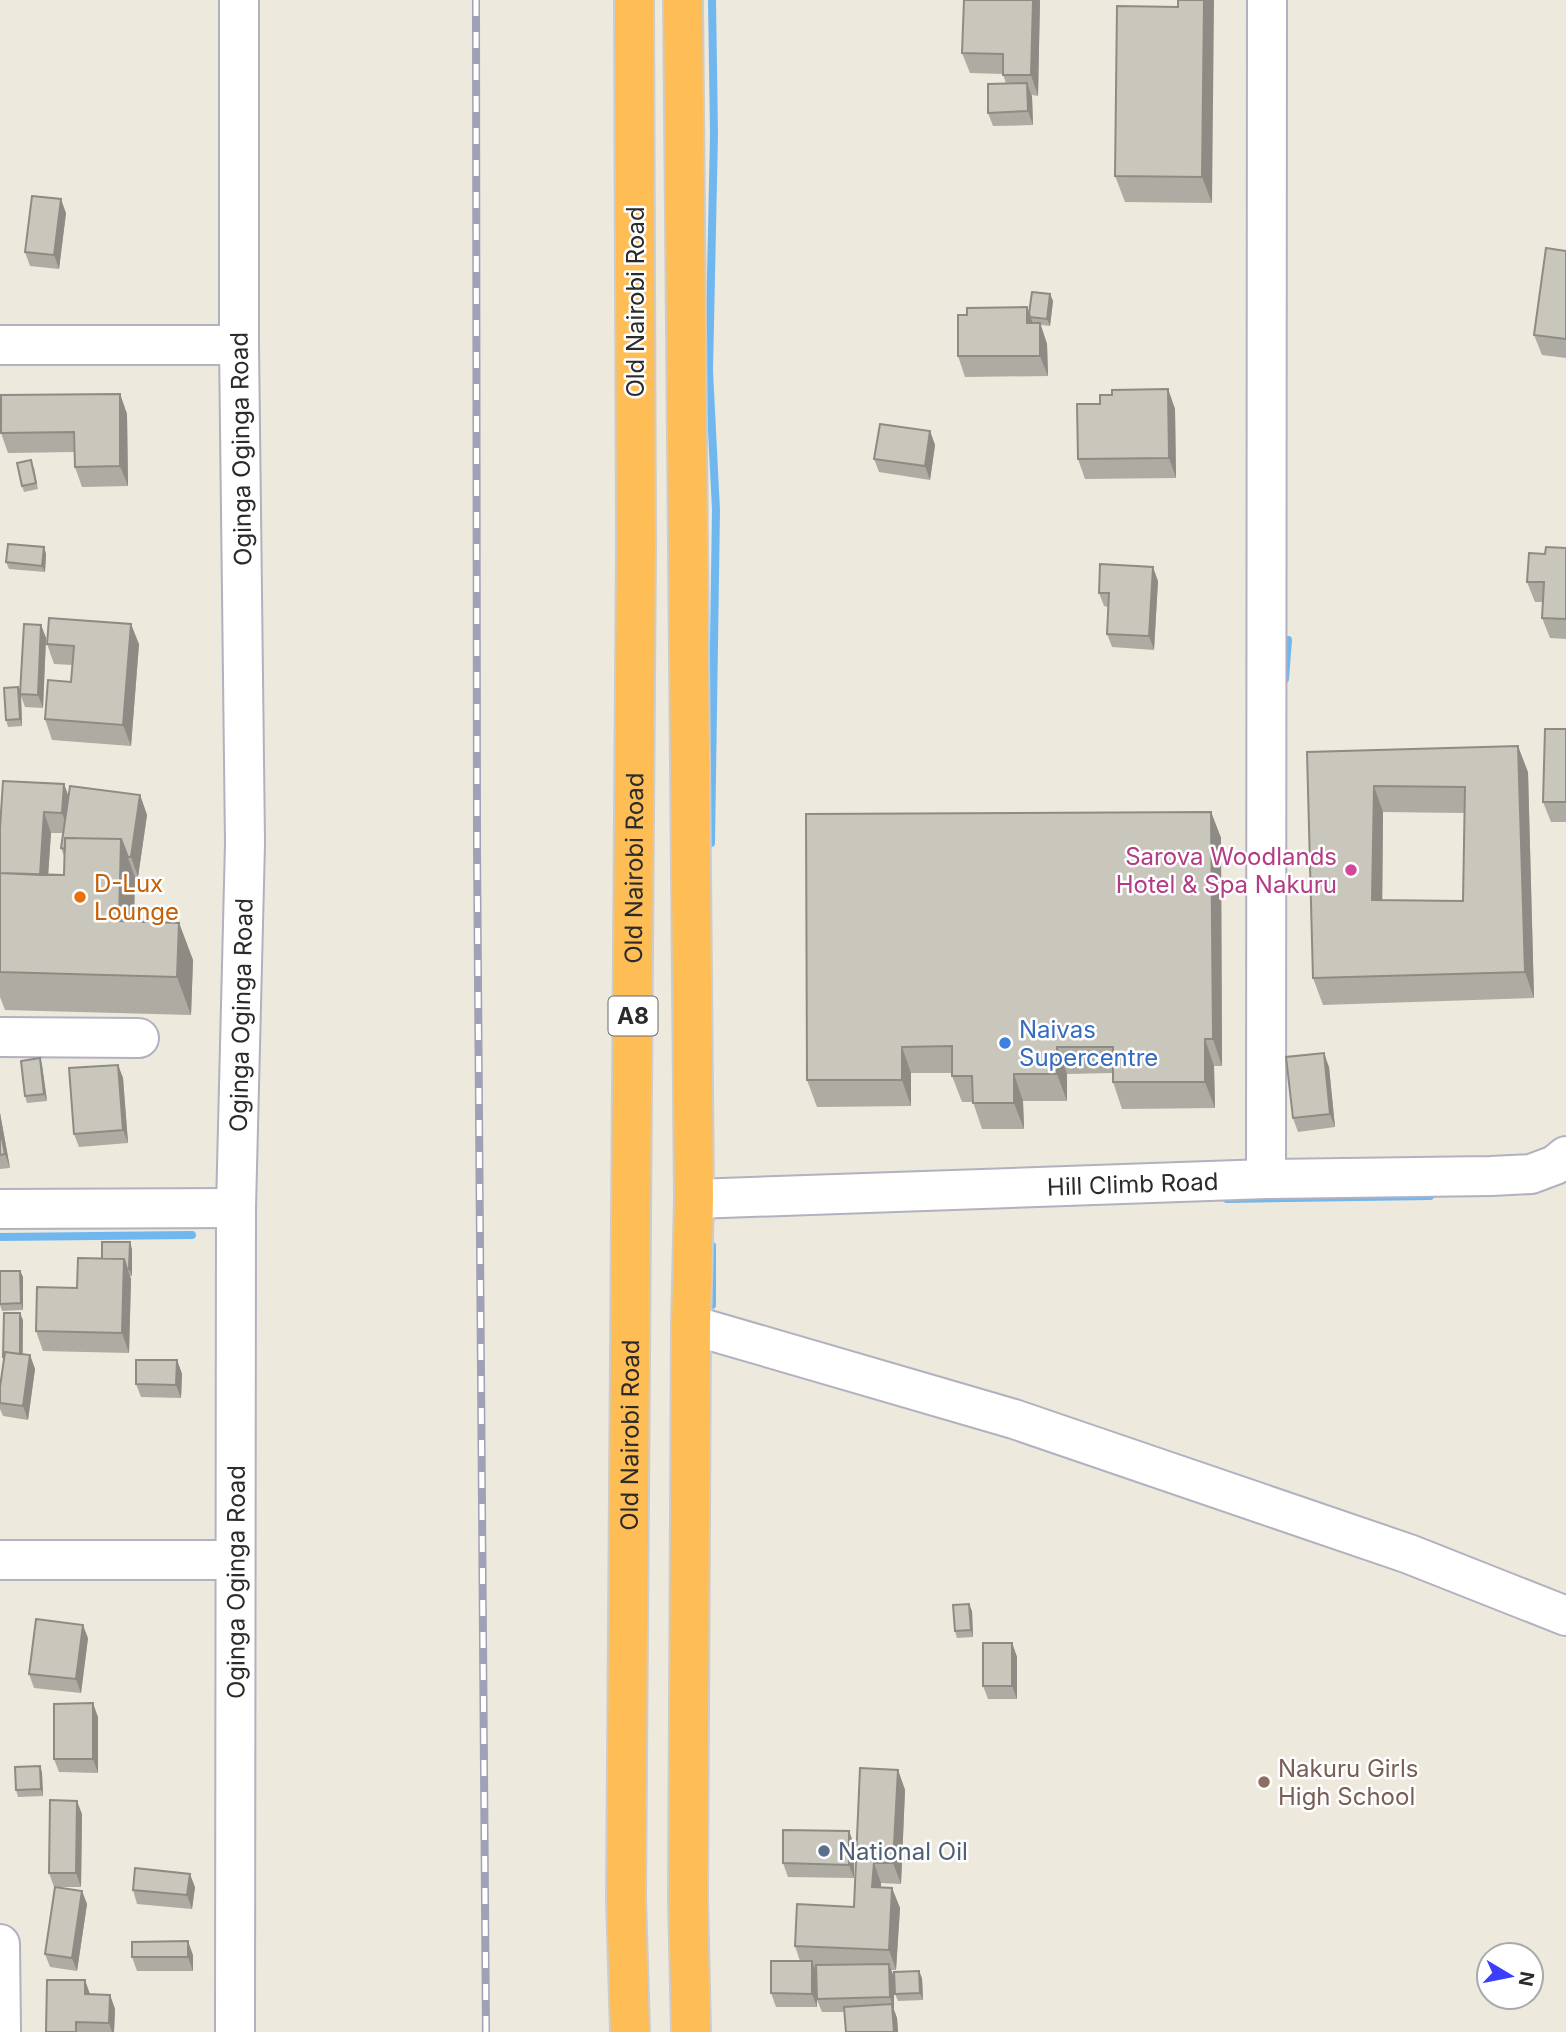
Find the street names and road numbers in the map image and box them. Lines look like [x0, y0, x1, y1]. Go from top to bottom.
street label: Old Nairobi Road [621, 206, 650, 398]
street label: Oginga Oginga Road [224, 332, 258, 566]
street label: Old Nairobi Road [618, 772, 649, 964]
street label: Oginga Oginga Road [223, 898, 258, 1132]
road number: A8 [608, 996, 658, 1036]
street label: Hill Climb Road [1046, 1166, 1219, 1201]
street label: Old Nairobi Road [614, 1339, 645, 1531]
street label: Oginga Oginga Road [221, 1465, 250, 1699]

